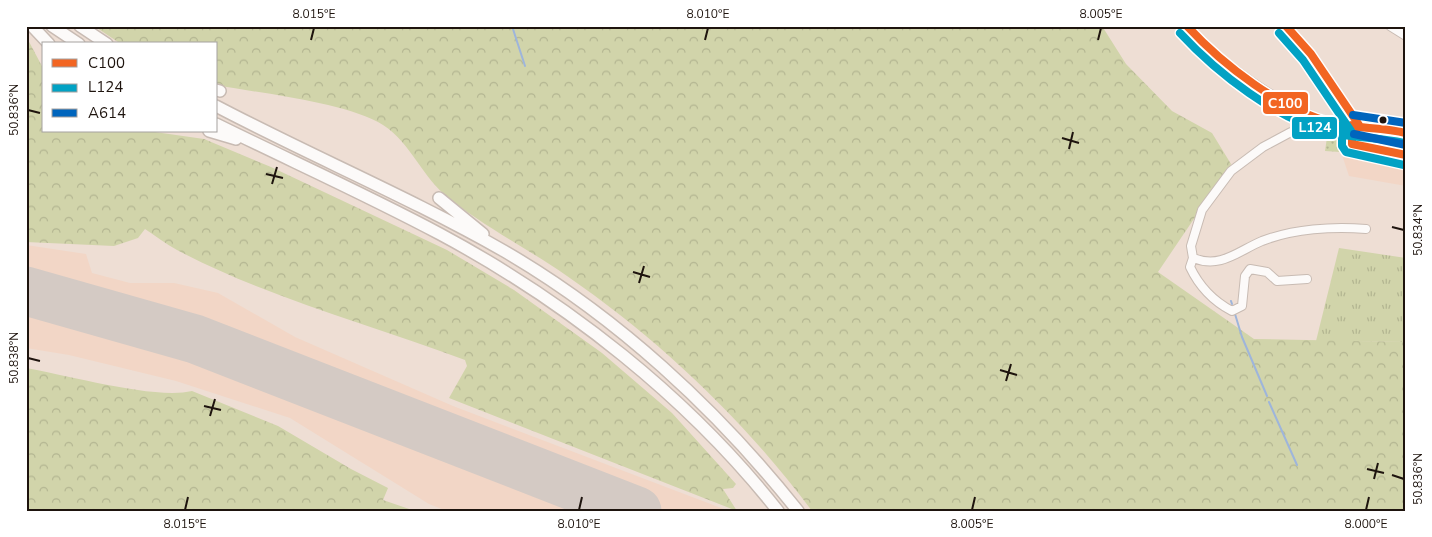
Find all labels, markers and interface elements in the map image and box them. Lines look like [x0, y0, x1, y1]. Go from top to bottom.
text: 8.015°E [293, 6, 335, 22]
text: 8.010°E [687, 6, 729, 22]
text: 8.005°E [1080, 6, 1122, 22]
legend [42, 42, 218, 132]
text: C100 [88, 53, 125, 73]
text: L124 [88, 77, 123, 97]
text: 50.836°N [6, 84, 22, 136]
line badge: C100 [1262, 91, 1309, 115]
text: C100 [1268, 94, 1302, 113]
text: A614 [88, 103, 126, 123]
unlabelled marker [1378, 115, 1388, 125]
line badge: L124 [1291, 116, 1338, 140]
text: L124 [1298, 118, 1332, 137]
text: 50.834°N [1410, 204, 1426, 256]
text: 50.838°N [6, 332, 22, 384]
text: 50.836°N [1410, 453, 1426, 505]
text: 8.015°E [164, 516, 206, 532]
text: 8.010°E [558, 516, 600, 532]
text: 8.005°E [951, 516, 993, 532]
text: 8.000°E [1345, 516, 1387, 532]

